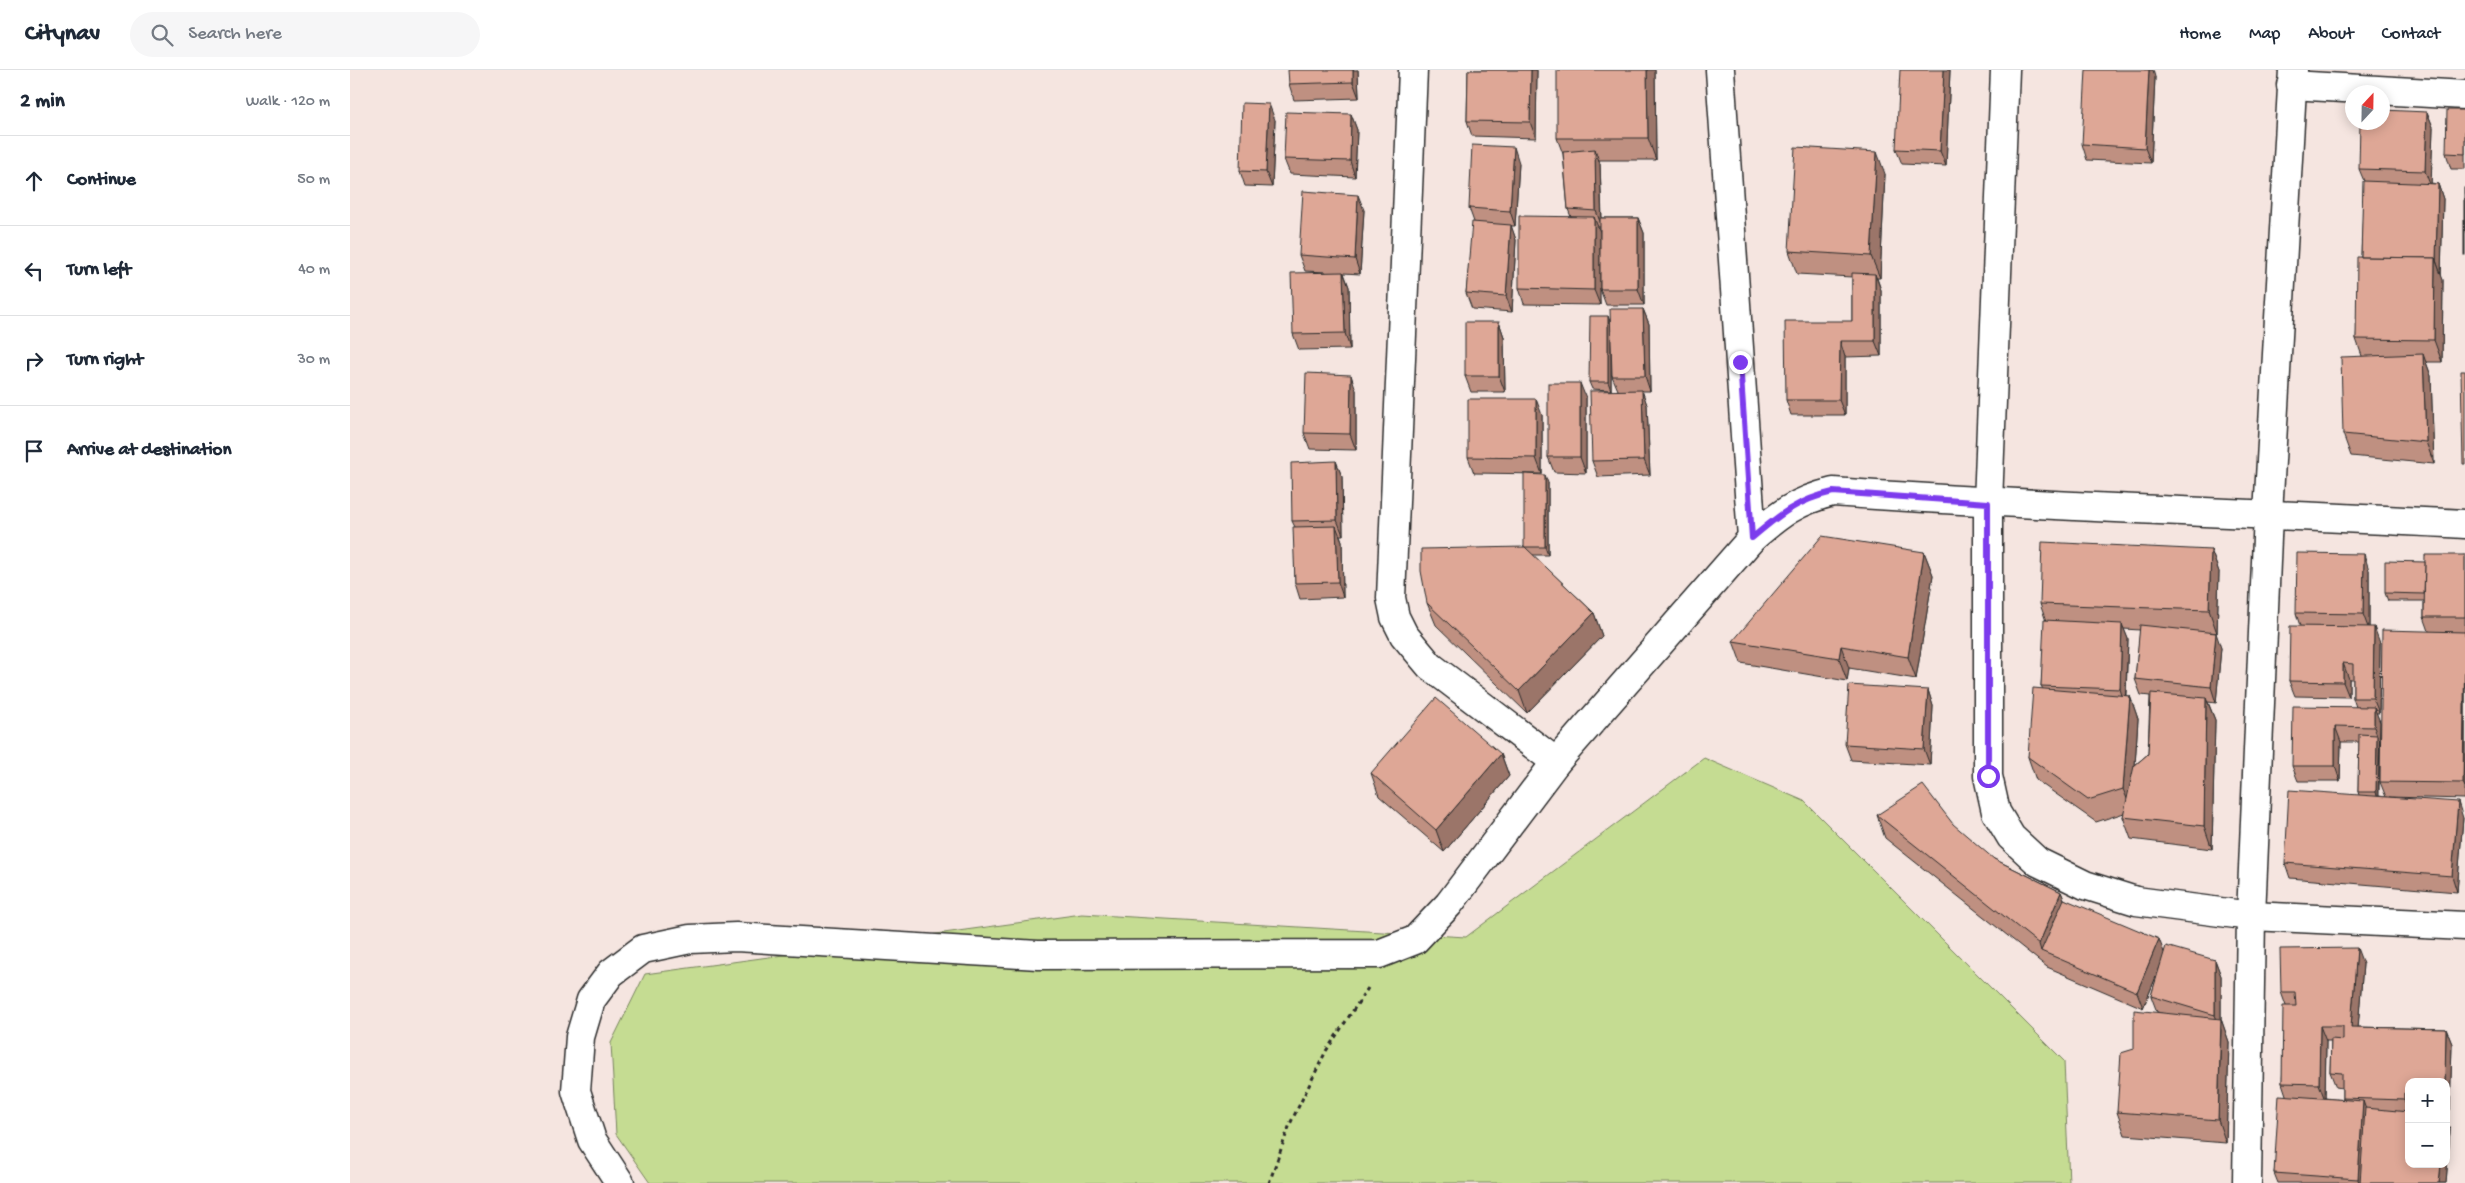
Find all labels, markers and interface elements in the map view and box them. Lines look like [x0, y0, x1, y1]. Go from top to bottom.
search box [130, 12, 480, 57]
text: Citynav [25, 20, 100, 49]
icon: search [148, 21, 176, 49]
text: Search here [188, 23, 282, 46]
text: Home [2179, 24, 2221, 45]
text: Map [2249, 24, 2280, 45]
text: About [2308, 24, 2354, 45]
text: Contact [2382, 24, 2440, 45]
north arrow [2345, 85, 2390, 130]
text: 2 min [20, 90, 65, 115]
text: Walk · 120 m [246, 93, 330, 112]
icon: ahead [20, 167, 48, 195]
text: Continue [67, 169, 136, 192]
text: 50 m [297, 171, 330, 190]
icon: left [20, 257, 48, 285]
text: Turn left [67, 259, 131, 282]
text: 40 m [298, 261, 330, 280]
icon: right [20, 347, 48, 375]
text: Turn right [67, 349, 143, 372]
text: 30 m [297, 351, 330, 370]
route end [1729, 351, 1752, 374]
icon: arrive [20, 437, 48, 465]
text: Arrive at destination [67, 439, 231, 462]
route start [1977, 765, 2000, 788]
map controls [2405, 1078, 2450, 1168]
button: + [2405, 1078, 2450, 1123]
button: − [2405, 1123, 2450, 1168]

